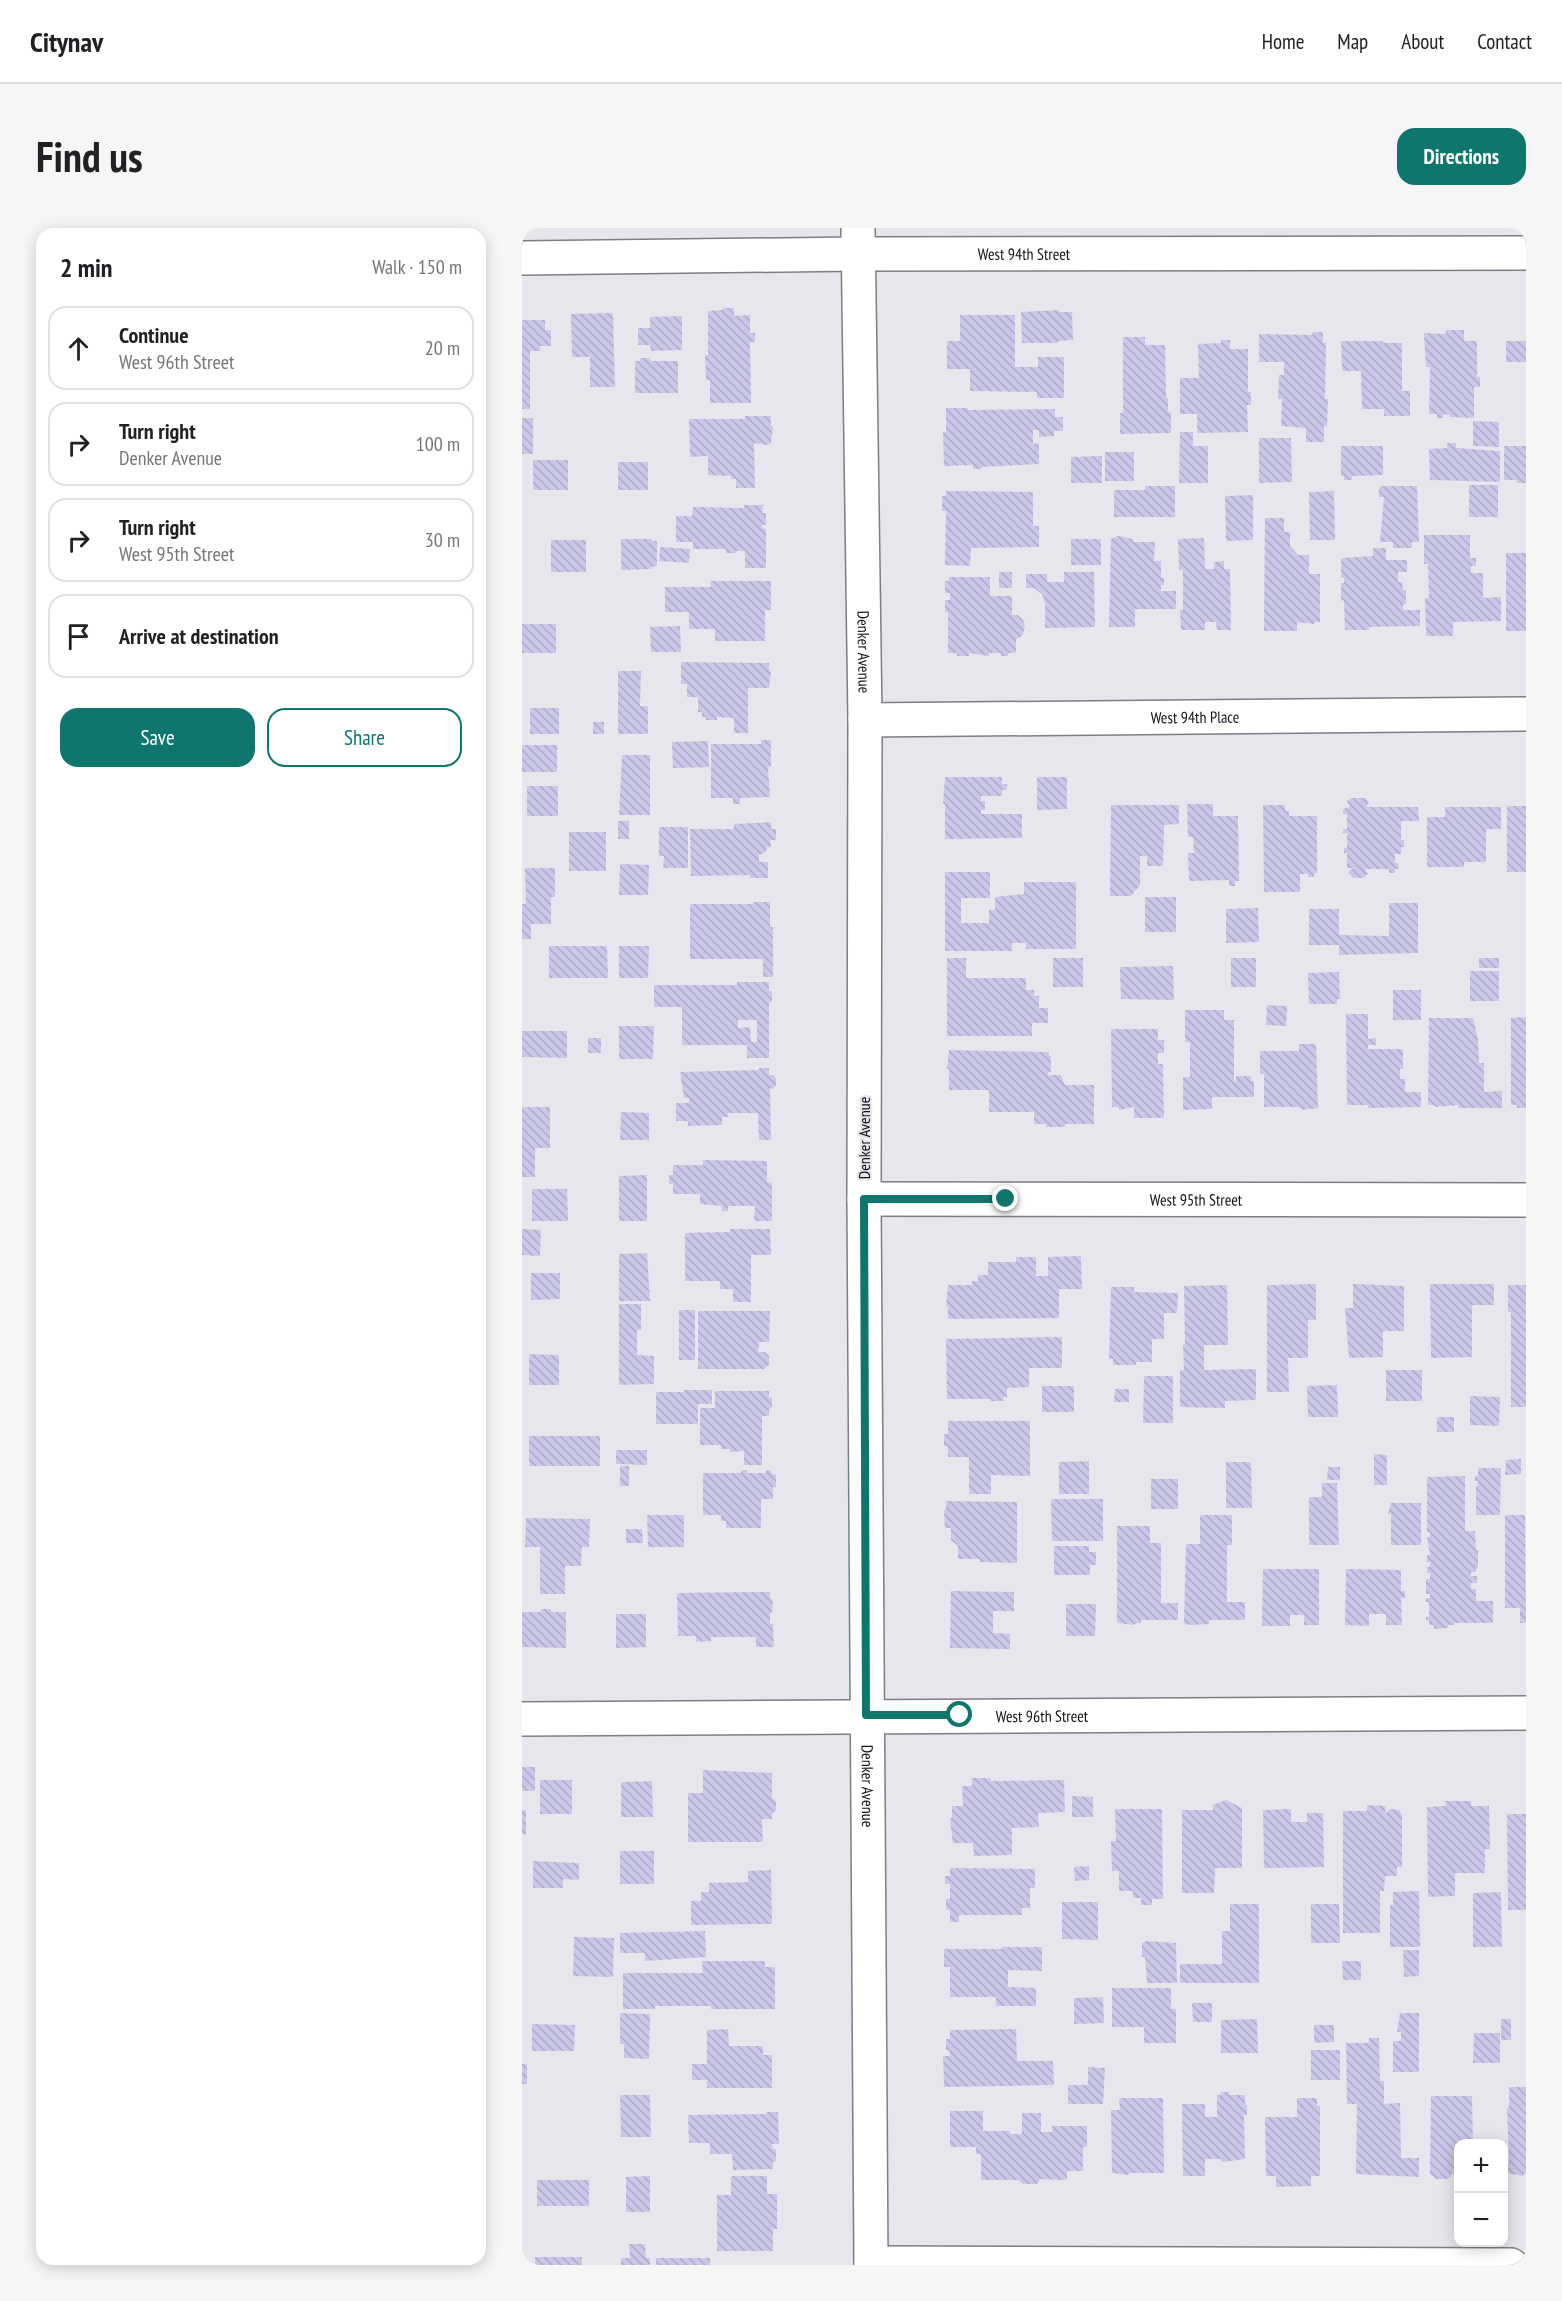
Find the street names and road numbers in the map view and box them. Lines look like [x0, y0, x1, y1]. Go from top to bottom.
street label: West 94th Street [978, 244, 1071, 264]
street label: Denker Avenue [853, 611, 875, 693]
street label: West 94th Place [1151, 707, 1239, 727]
street label: Denker Avenue [854, 1097, 874, 1179]
street label: West 95th Street [1150, 1189, 1243, 1210]
street label: West 96th Street [996, 1706, 1089, 1726]
street label: Denker Avenue [858, 1745, 878, 1827]

